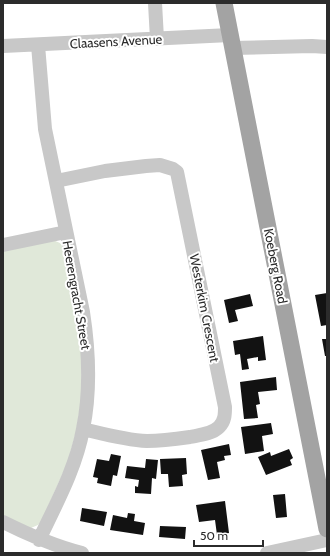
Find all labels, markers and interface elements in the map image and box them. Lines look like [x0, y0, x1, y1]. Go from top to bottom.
street label: Claasens Avenue [69, 31, 163, 51]
street label: Koeberg Road [261, 227, 291, 305]
street label: Heerengracht Street [60, 239, 95, 351]
street label: Westerkim Crescent [187, 253, 223, 364]
scale bar [194, 522, 263, 548]
text: 50 m [200, 528, 228, 543]

